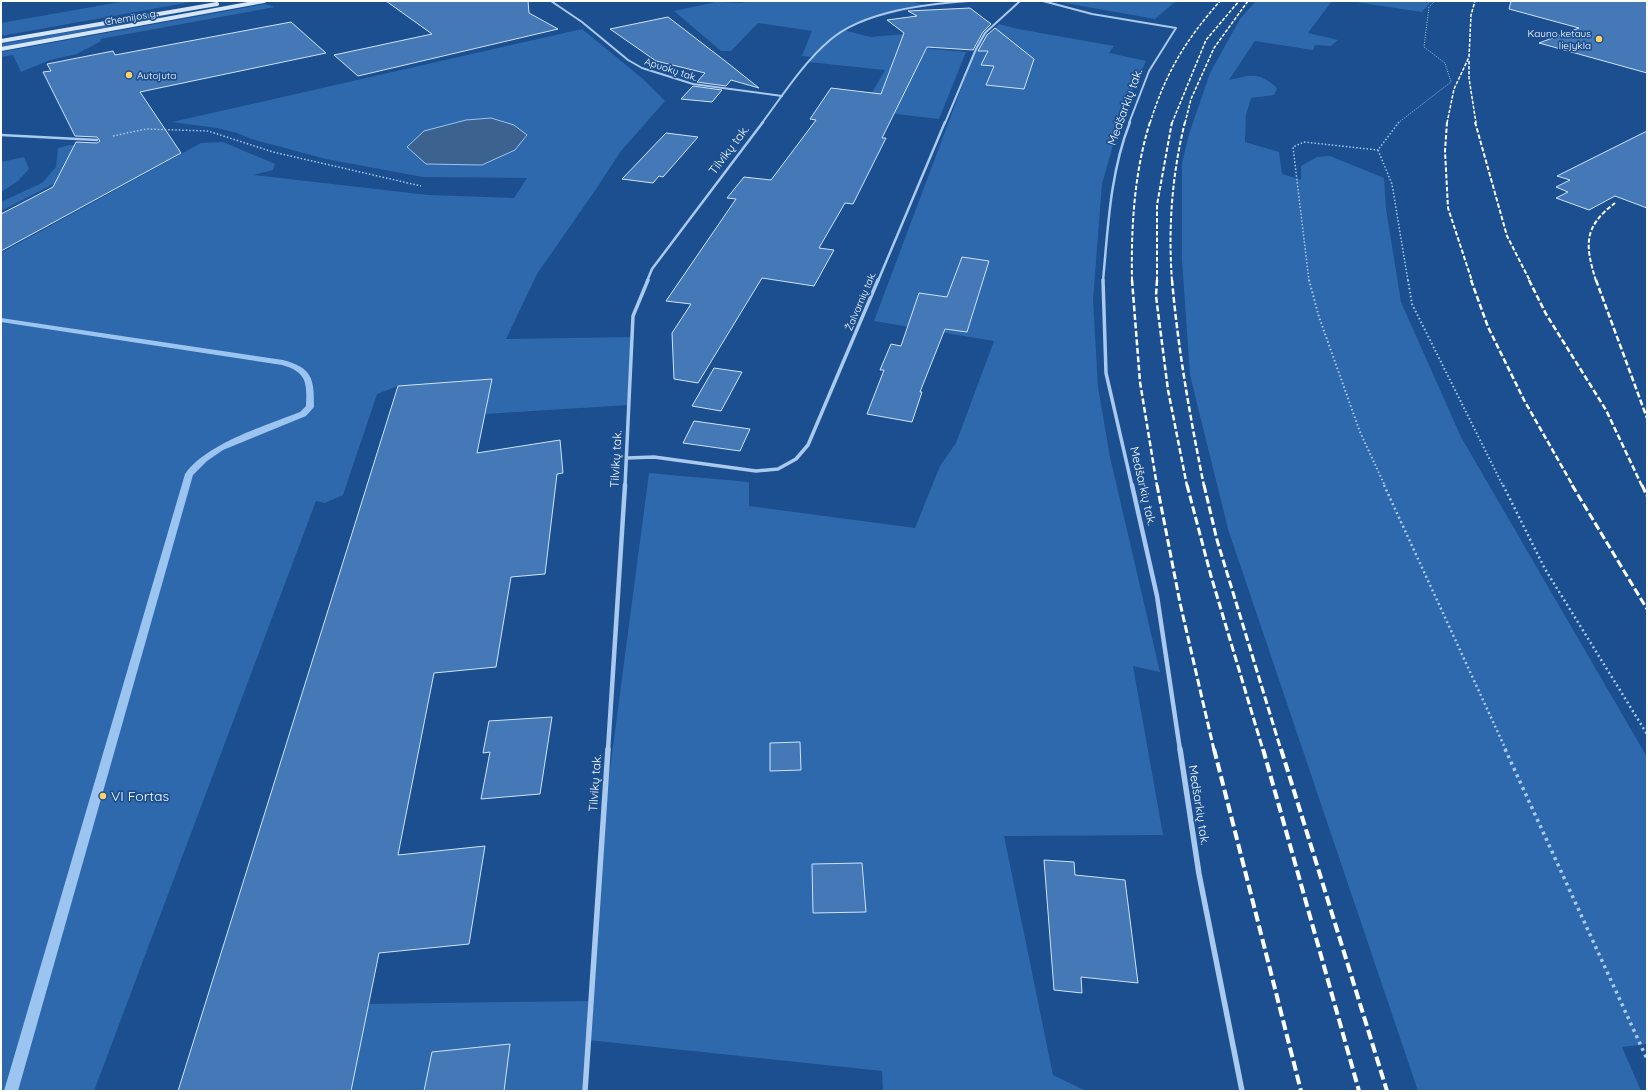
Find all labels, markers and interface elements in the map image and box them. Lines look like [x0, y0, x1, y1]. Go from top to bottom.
street label: Chemijos g. [104, 6, 159, 29]
place label: Kauno ketaus liejykla [1528, 27, 1591, 52]
marker: Kauno ketaus liejykla [1594, 34, 1604, 44]
street label: Apuokų tak. [643, 55, 699, 84]
street label: Medšarkių tak. [1104, 66, 1145, 147]
place label: Autojuta [137, 69, 176, 82]
marker: Autojuta [124, 70, 134, 80]
street label: Tilvikų tak. [705, 122, 752, 177]
street label: Žalvarnių tak. [842, 270, 879, 333]
street label: Tilvikų tak. [607, 430, 624, 488]
street label: Medšarkių tak. [1127, 445, 1160, 527]
street label: Tilvikų tak. [585, 754, 604, 812]
street label: Medšarkių tak. [1186, 764, 1213, 846]
place label: VI Fortas [111, 787, 169, 805]
marker: VI Fortas [98, 791, 108, 801]

